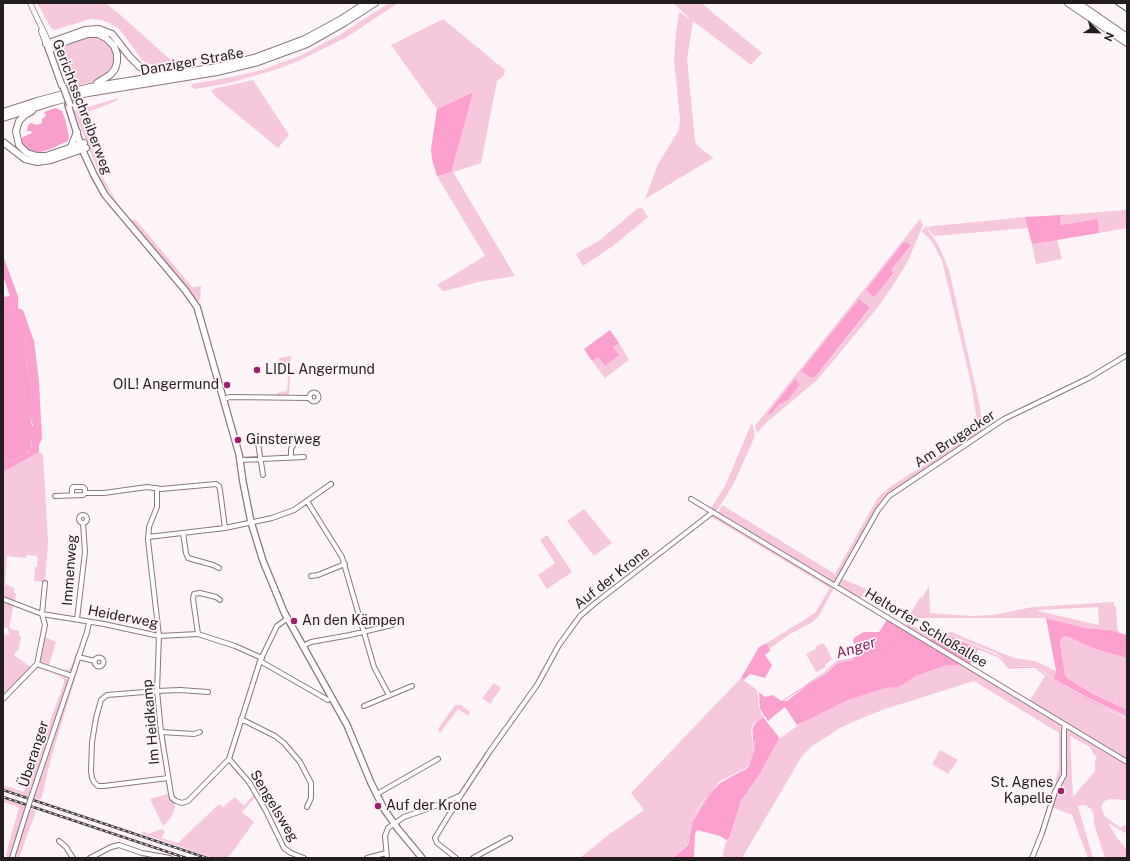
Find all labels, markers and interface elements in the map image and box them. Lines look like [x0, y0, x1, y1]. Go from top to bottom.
north arrow [1078, 12, 1118, 52]
text: N [1102, 30, 1116, 43]
street label: Gerichtsschreiberweg [48, 37, 116, 177]
street label: Danziger Straße [139, 45, 245, 79]
place label: LIDL Angermund [265, 362, 375, 378]
marker: LIDL Angermund [252, 365, 262, 375]
place label: OIL! Angermund [113, 377, 219, 393]
marker: OIL! Angermund [222, 380, 232, 390]
street label: Am Brugacker [911, 407, 999, 471]
place label: Ginsterweg [246, 432, 321, 448]
marker: Ginsterweg [233, 435, 243, 445]
street label: Immenweg [59, 534, 81, 606]
street label: Auf der Krone [571, 543, 653, 613]
street label: Heltorfer Schloßallee [862, 585, 990, 671]
street label: Heiderweg [86, 602, 160, 632]
place label: An den Kämpen [302, 613, 405, 629]
marker: An den Kämpen [289, 616, 299, 626]
water label: Anger [834, 633, 878, 663]
street label: Im Heidkamp [139, 679, 163, 765]
street label: Überanger [15, 719, 53, 789]
street label: Sengelsweg [246, 767, 302, 845]
place label: St. Agnes Kapelle [990, 775, 1053, 808]
marker: St. Agnes Kapelle [1056, 786, 1066, 796]
place label: Auf der Krone [386, 798, 477, 814]
marker: Auf der Krone [373, 801, 383, 811]

